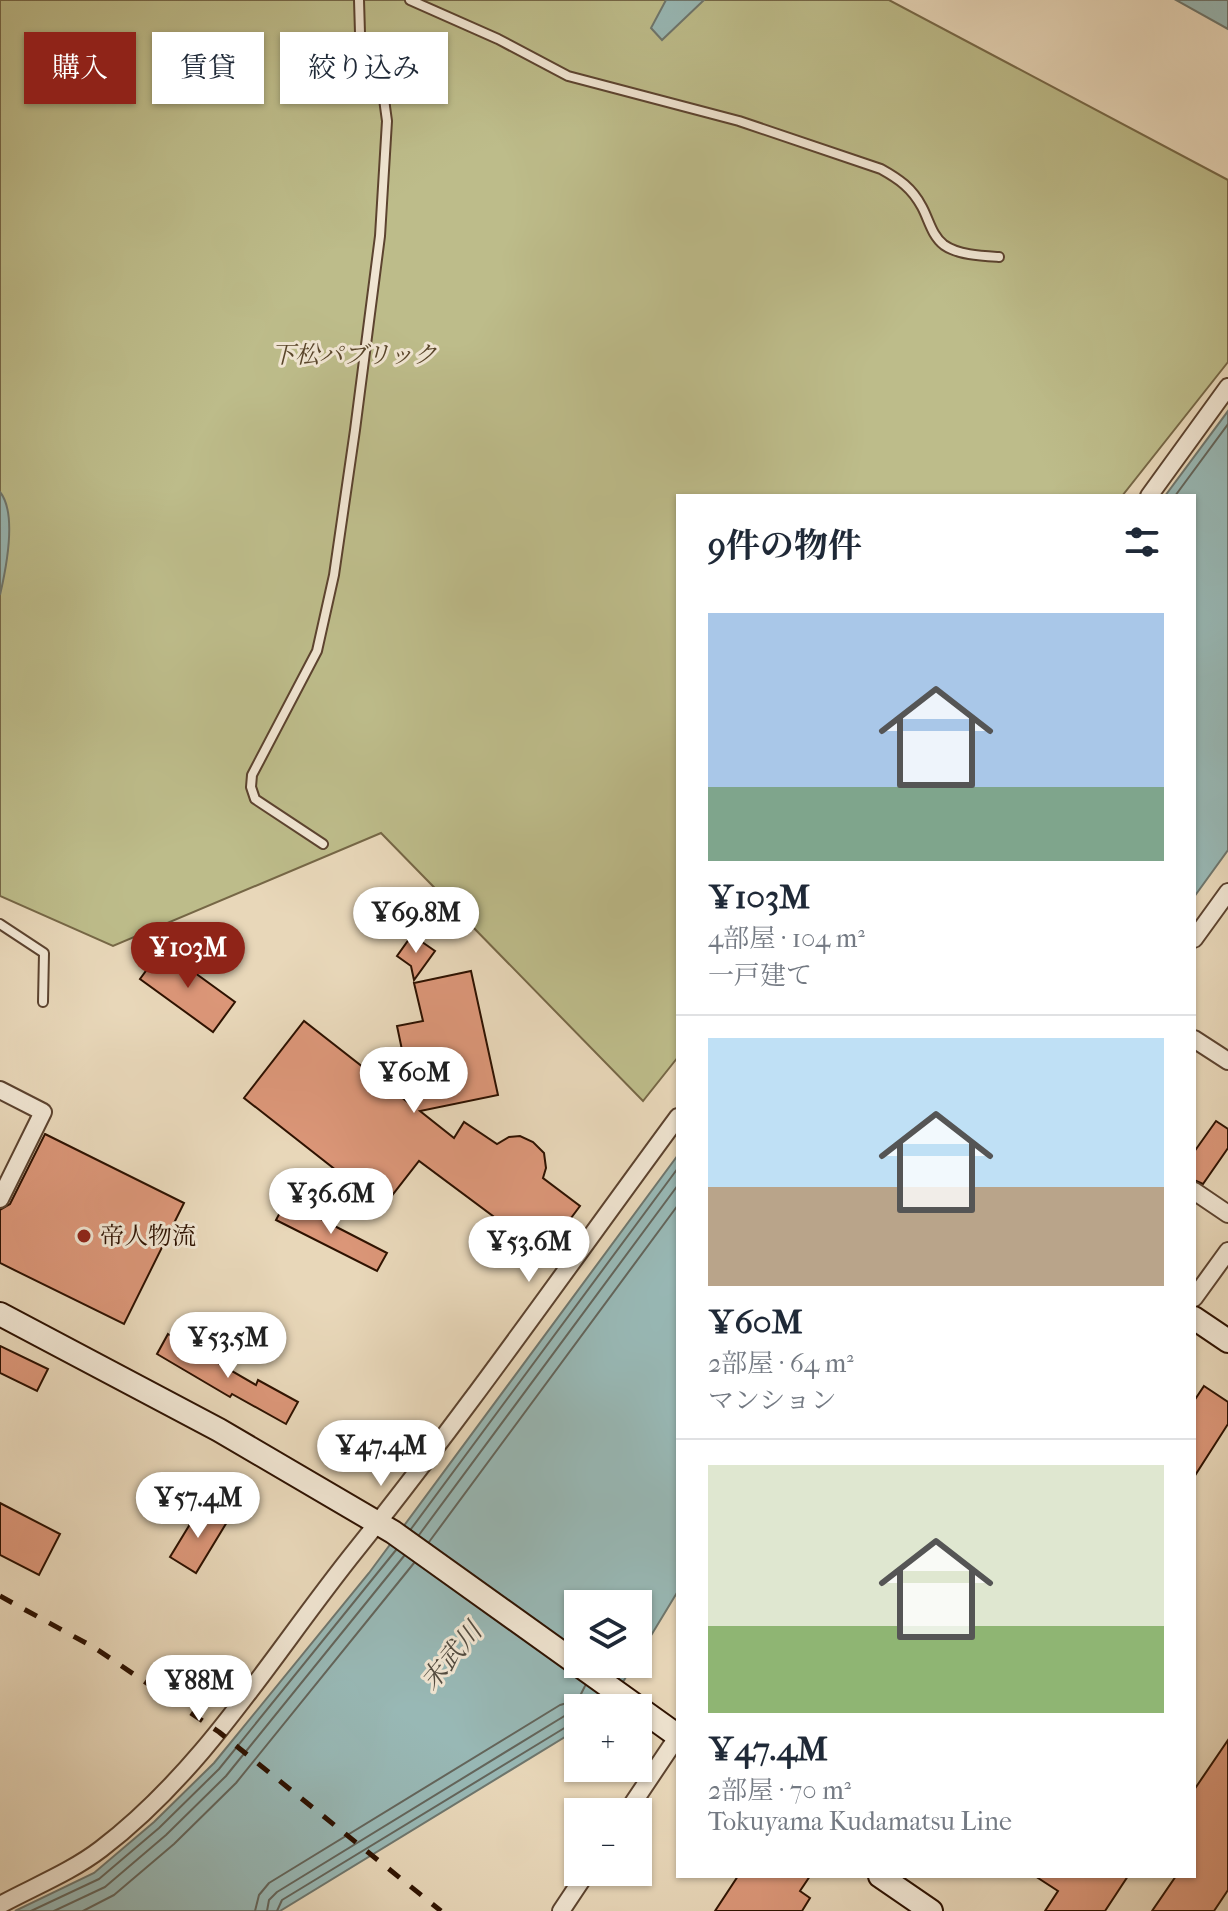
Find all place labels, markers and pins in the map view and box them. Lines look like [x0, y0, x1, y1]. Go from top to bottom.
pin: ¥69.8M [351, 887, 481, 955]
pin: ¥103M [132, 922, 244, 990]
pin: ¥60M [367, 1047, 461, 1115]
pin: ¥36.6M [266, 1168, 396, 1236]
pin: ¥53.6M [464, 1216, 594, 1284]
place label: 帝人物流 [100, 1222, 196, 1250]
marker: 帝人物流 [75, 1227, 93, 1245]
pin: ¥53.5M [163, 1312, 293, 1380]
pin: ¥47.4M [316, 1420, 446, 1488]
pin: ¥57.4M [133, 1472, 263, 1540]
pin: ¥88M [152, 1655, 246, 1723]

